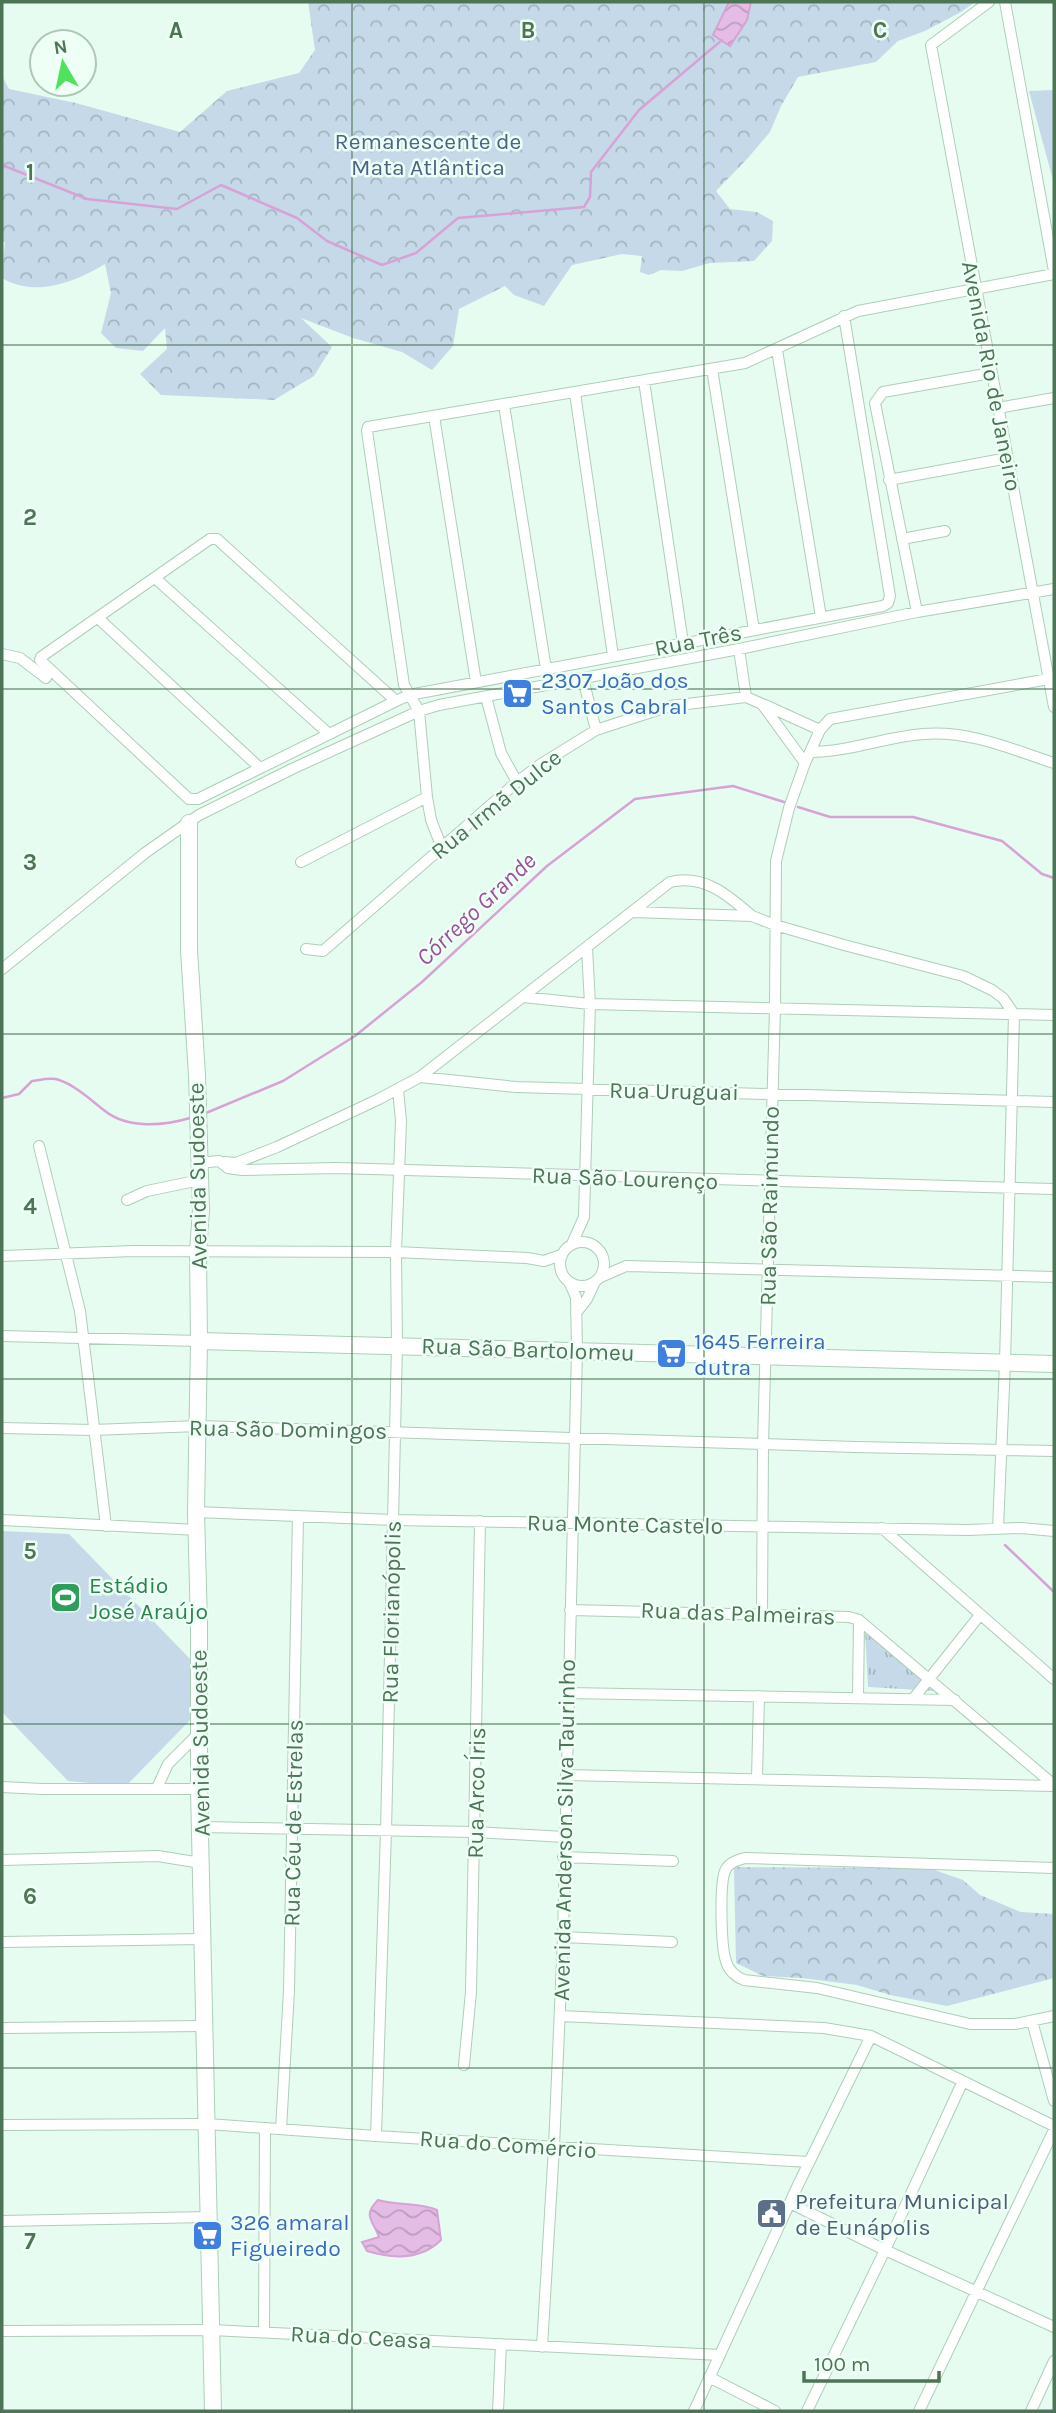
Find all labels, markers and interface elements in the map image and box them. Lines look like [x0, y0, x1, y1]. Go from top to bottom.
text: A [169, 17, 183, 44]
text: B [521, 17, 535, 44]
text: C [873, 17, 887, 44]
north arrow [28, 28, 98, 98]
text: N [52, 35, 69, 59]
park label: Remanescente de Mata Atlântica [335, 128, 521, 181]
text: 1 [26, 159, 34, 186]
street label: Avenida Rio de Janeiro [956, 259, 1027, 493]
text: 2 [23, 504, 37, 531]
street label: Rua Três [652, 619, 744, 662]
place label: 2307 João dos Santos Cabral [541, 667, 689, 720]
supermarket icon: 2307 João dos Santos Cabral [501, 676, 535, 710]
street label: Rua Irmã Dulce [426, 744, 567, 865]
water label: Córrego Grande [411, 847, 541, 971]
text: 3 [23, 849, 37, 876]
street label: Rua Uruguai [609, 1077, 739, 1106]
street label: Avenida Sudoeste [182, 1082, 213, 1270]
street label: Rua São Raimundo [754, 1106, 785, 1306]
street label: Rua São Lourenço [531, 1162, 719, 1195]
text: 4 [23, 1193, 37, 1220]
place label: 1645 Ferreira dutra [694, 1328, 826, 1381]
street label: Rua São Bartolomeu [421, 1332, 635, 1367]
supermarket icon: 1645 Ferreira dutra [654, 1337, 688, 1371]
street label: Rua São Domingos [189, 1414, 387, 1445]
street label: Rua Monte Castelo [527, 1509, 723, 1540]
street label: Rua Florianópolis [376, 1520, 407, 1704]
text: 5 [23, 1538, 37, 1565]
place label: Estádio José Araújo [89, 1572, 208, 1625]
sports icon: Estádio José Araújo [49, 1581, 83, 1615]
street label: Rua das Palmeiras [640, 1597, 836, 1630]
street label: Avenida Sudoeste [185, 1649, 216, 1837]
street label: Avenida Anderson Silva Taurinho [548, 1659, 581, 2001]
street label: Rua Céu de Estrelas [278, 1719, 309, 1927]
street label: Rua Arco Íris [462, 1727, 491, 1859]
text: 6 [23, 1883, 37, 1910]
street label: Rua do Comércio [419, 2125, 597, 2164]
place label: Prefeitura Municipal de Eunápolis [795, 2188, 1009, 2241]
public building icon: Prefeitura Municipal de Eunápolis [755, 2197, 789, 2231]
place label: 326 amaral Figueiredo [230, 2209, 350, 2262]
supermarket icon: 326 amaral Figueiredo [190, 2218, 224, 2252]
text: 7 [24, 2228, 36, 2255]
street label: Rua do Ceasa [290, 2320, 432, 2355]
scale bar [804, 2340, 939, 2384]
text: 100 m [814, 2352, 871, 2376]

